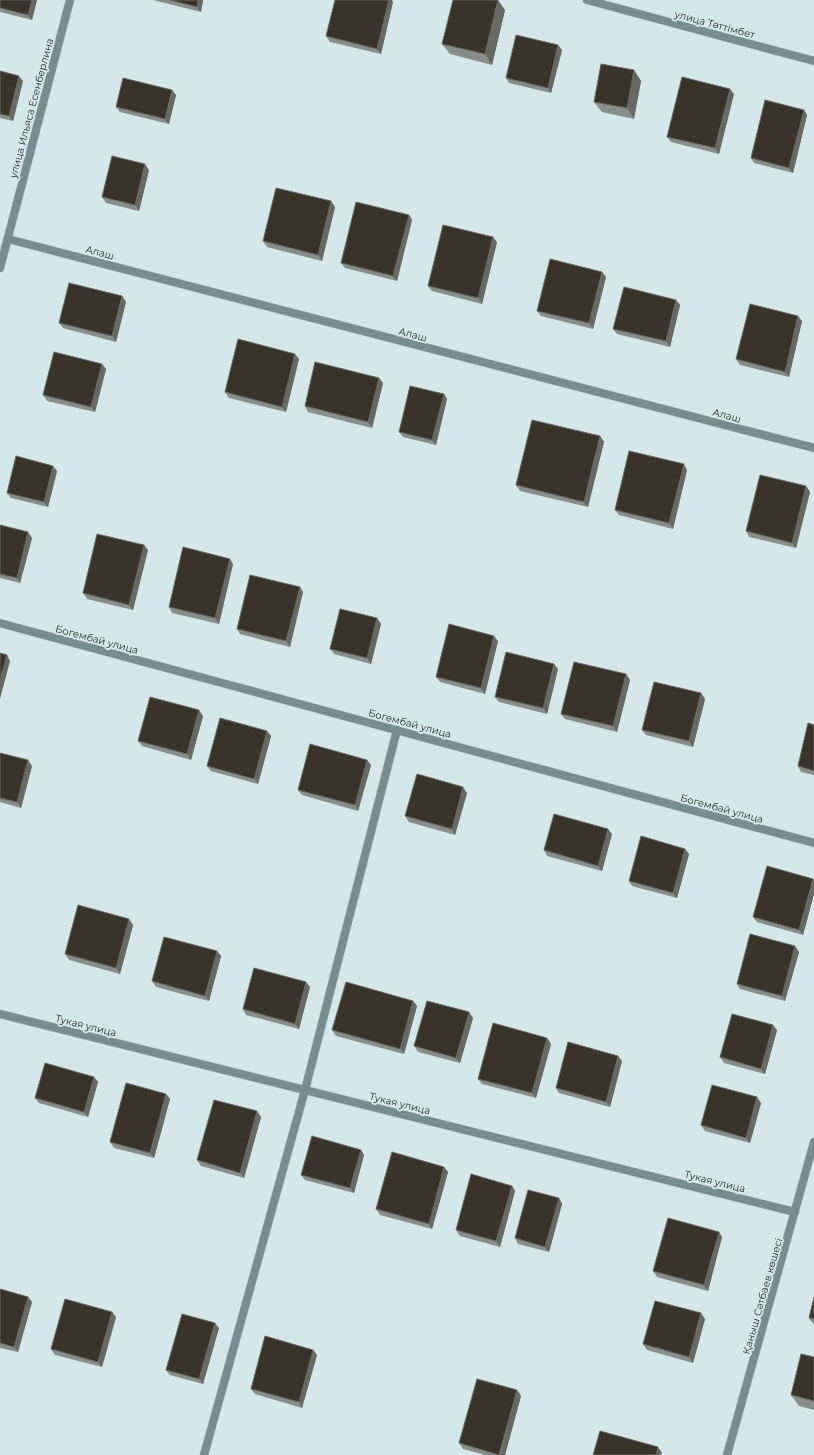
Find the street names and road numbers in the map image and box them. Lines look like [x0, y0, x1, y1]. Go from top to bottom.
street label: улица Тәттімбет [672, 7, 757, 42]
street label: улица Ильяса Есенберлина [6, 37, 56, 180]
street label: Алаш [84, 242, 115, 262]
street label: Алаш [397, 324, 428, 344]
street label: Алаш [711, 405, 742, 425]
street label: Богембай улица [54, 622, 140, 657]
street label: Богембай улица [367, 706, 453, 741]
street label: Богембай улица [679, 791, 765, 826]
street label: Тукая улица [54, 1012, 118, 1039]
street label: Тукая улица [368, 1090, 432, 1117]
street label: Тукая улица [683, 1168, 747, 1195]
street label: Қаныш Сәтбаев көшесі [740, 1237, 785, 1356]

